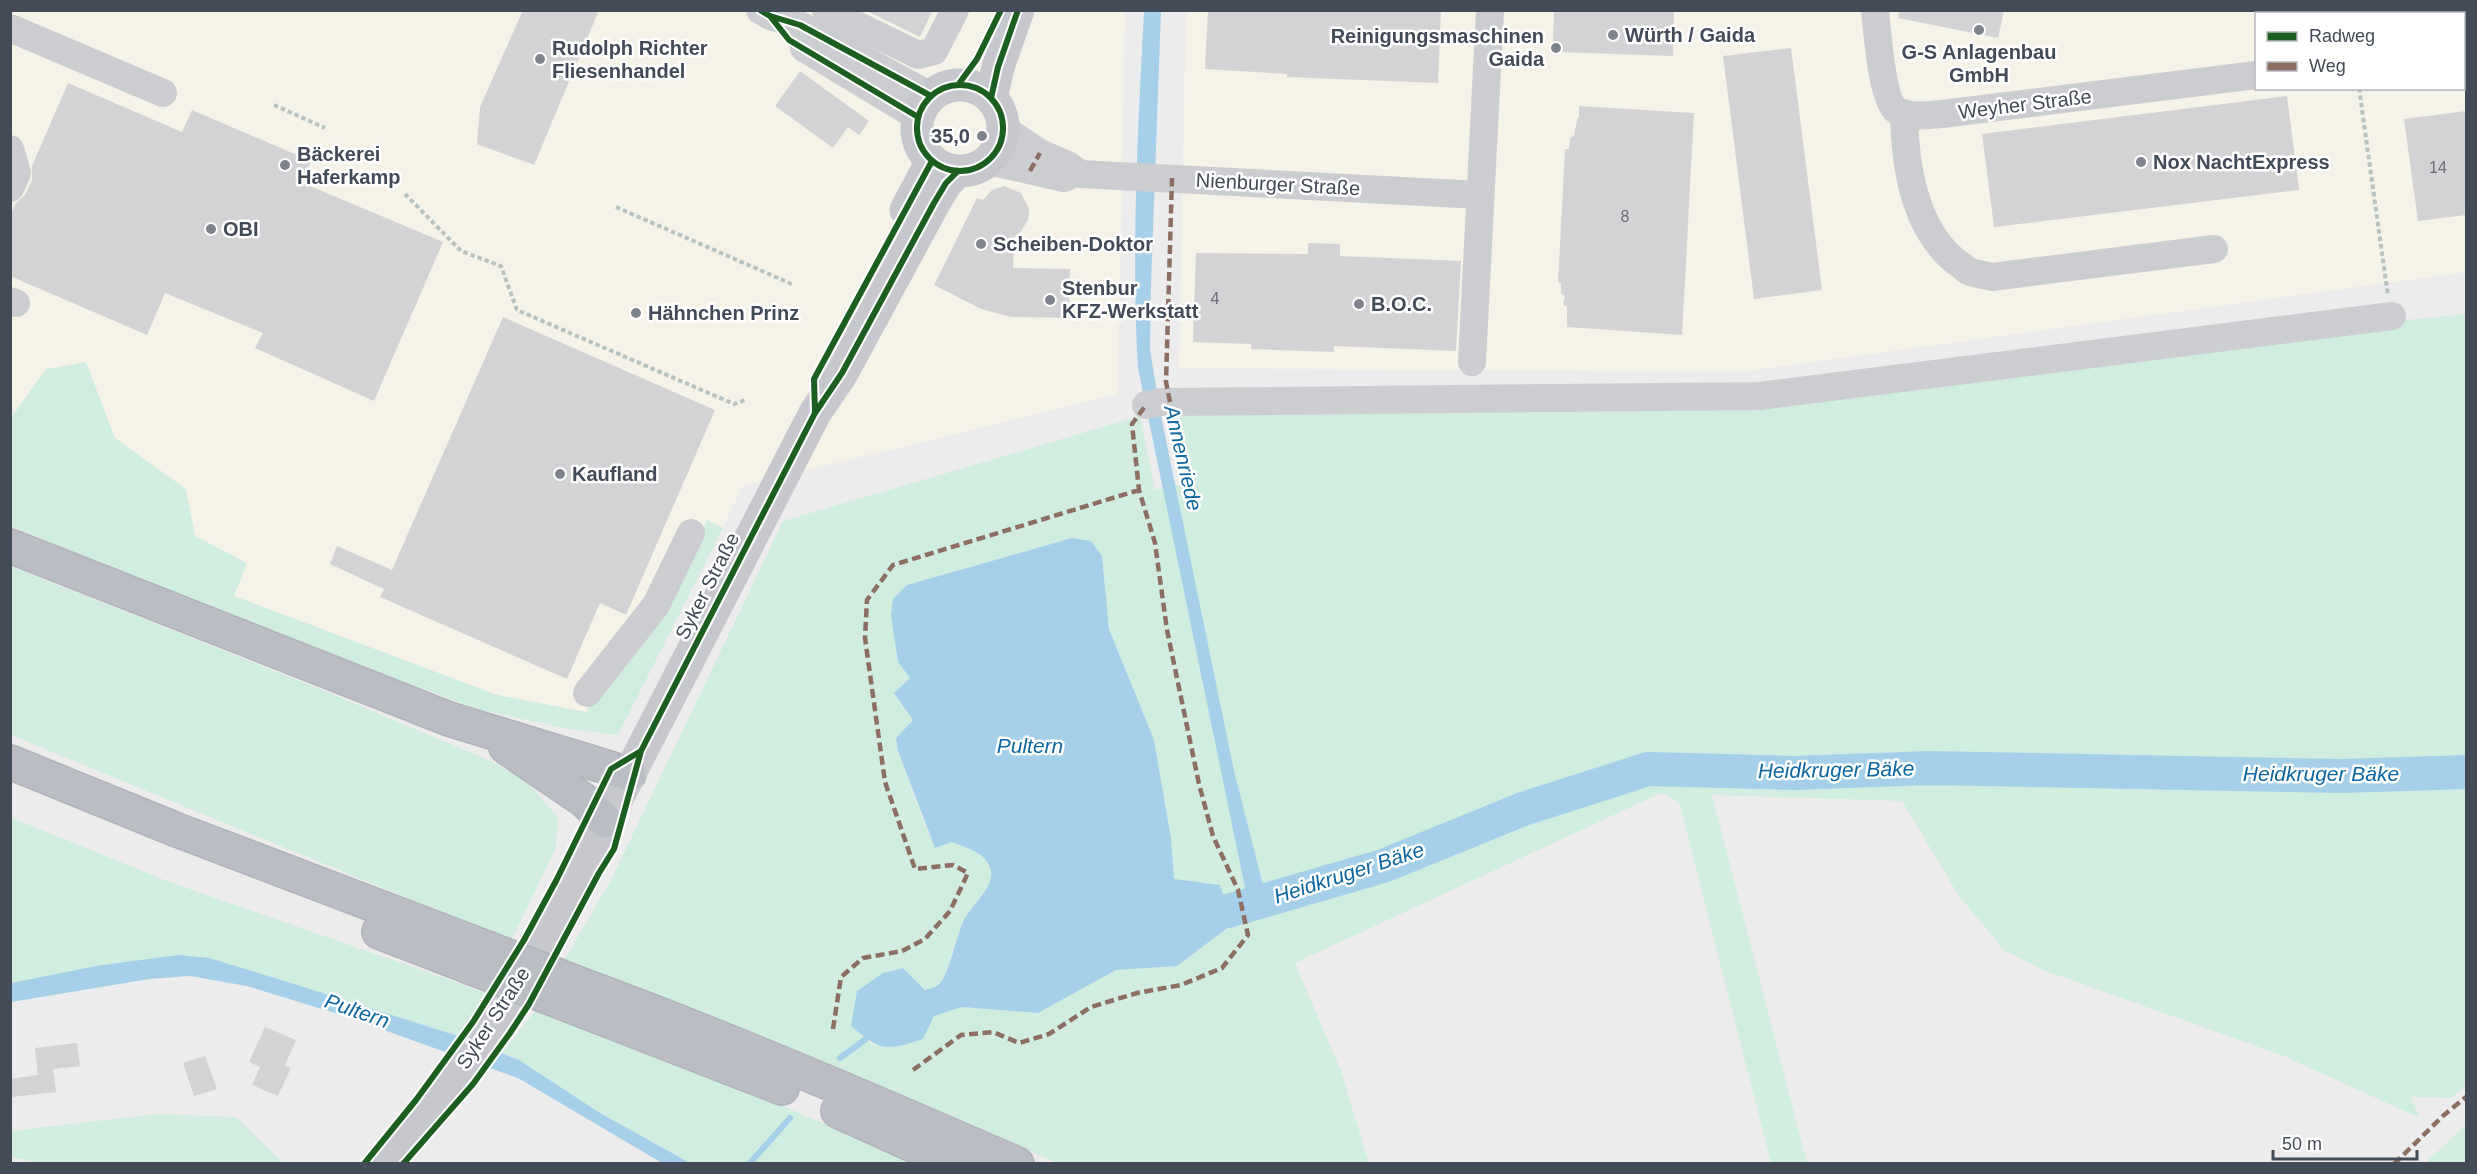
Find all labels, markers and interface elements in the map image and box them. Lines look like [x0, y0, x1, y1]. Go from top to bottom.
legend [2255, 12, 2465, 90]
marker: G-S Anlagenbau GmbH [1972, 23, 1986, 37]
place label: Würth / Gaida [1625, 24, 1756, 46]
place label: Reinigungsmaschinen Gaida [1331, 25, 1545, 70]
text: Radweg [2309, 26, 2375, 46]
marker: Würth / Gaida [1606, 28, 1620, 42]
place label: Rudolph Richter Fliesenhandel [552, 37, 708, 82]
marker: Reinigungsmaschinen Gaida [1549, 41, 1563, 55]
place label: G-S Anlagenbau GmbH [1902, 41, 2056, 86]
marker: Rudolph Richter Fliesenhandel [533, 52, 547, 66]
text: Weg [2309, 56, 2346, 76]
street label: Weyher Straße [1957, 85, 2093, 123]
place label: 35,0 [931, 125, 970, 147]
marker: 35,0 [975, 129, 989, 143]
place label: Bäckerei Haferkamp [297, 143, 400, 188]
place label: Nox NachtExpress [2153, 151, 2330, 173]
marker: Nox NachtExpress [2134, 155, 2148, 169]
marker: Bäckerei Haferkamp [278, 158, 292, 172]
house number: 14 [2429, 159, 2447, 176]
street label: Nienburger Straße [1195, 169, 1361, 199]
house number: 8 [1621, 208, 1630, 225]
place label: OBI [223, 218, 259, 240]
marker: OBI [204, 222, 218, 236]
place label: Scheiben-Doktor [993, 233, 1153, 255]
marker: Scheiben-Doktor [974, 237, 988, 251]
place label: Stenbur KFZ-Werkstatt [1062, 277, 1199, 322]
house number: 4 [1211, 290, 1220, 307]
marker: Stenbur KFZ-Werkstatt [1043, 293, 1057, 307]
place label: B.O.C. [1371, 293, 1432, 315]
marker: B.O.C. [1352, 297, 1366, 311]
place label: Hähnchen Prinz [648, 302, 799, 324]
marker: Hähnchen Prinz [629, 306, 643, 320]
water label: Annenriede [1160, 401, 1207, 513]
place label: Kaufland [572, 463, 658, 485]
marker: Kaufland [553, 467, 567, 481]
street label: Syker Straße [671, 529, 743, 643]
water label: Pultern [997, 734, 1063, 757]
water label: Heidkruger Bäke [1758, 757, 1914, 782]
water label: Heidkruger Bäke [2243, 762, 2399, 785]
water label: Heidkruger Bäke [1271, 837, 1427, 908]
street label: Syker Straße [452, 963, 534, 1073]
water label: Pultern [322, 989, 392, 1032]
scale bar [2273, 1123, 2417, 1161]
text: 50 m [2282, 1134, 2322, 1154]

